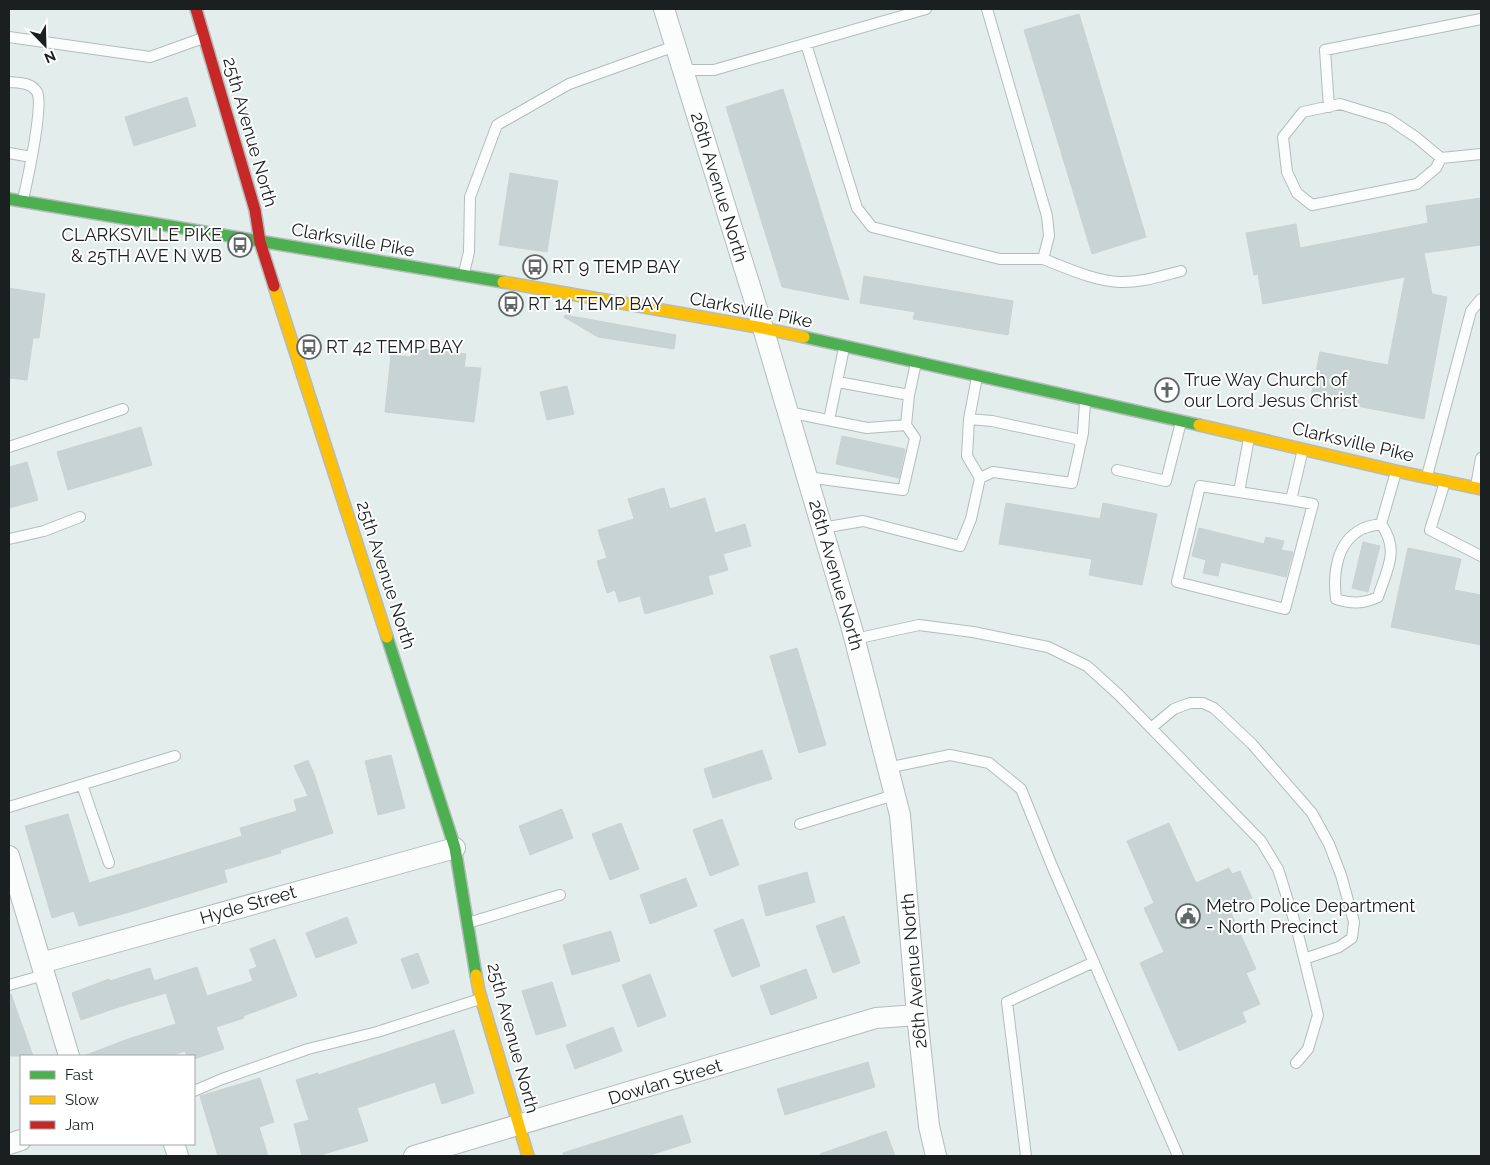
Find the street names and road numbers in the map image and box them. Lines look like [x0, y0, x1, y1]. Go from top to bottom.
street label: 25th Avenue North [219, 55, 282, 209]
street label: 26th Avenue North [687, 109, 752, 264]
street label: Clarksville Pike [290, 218, 417, 261]
street label: Clarksville Pike [688, 287, 815, 332]
street label: Clarksville Pike [1290, 417, 1417, 466]
street label: 26th Avenue North [805, 497, 868, 653]
street label: 25th Avenue North [353, 498, 420, 652]
street label: Hyde Street [197, 881, 298, 928]
street label: 26th Avenue North [896, 893, 931, 1050]
street label: 25th Avenue North [483, 960, 544, 1115]
street label: Dowlan Street [606, 1054, 724, 1109]

